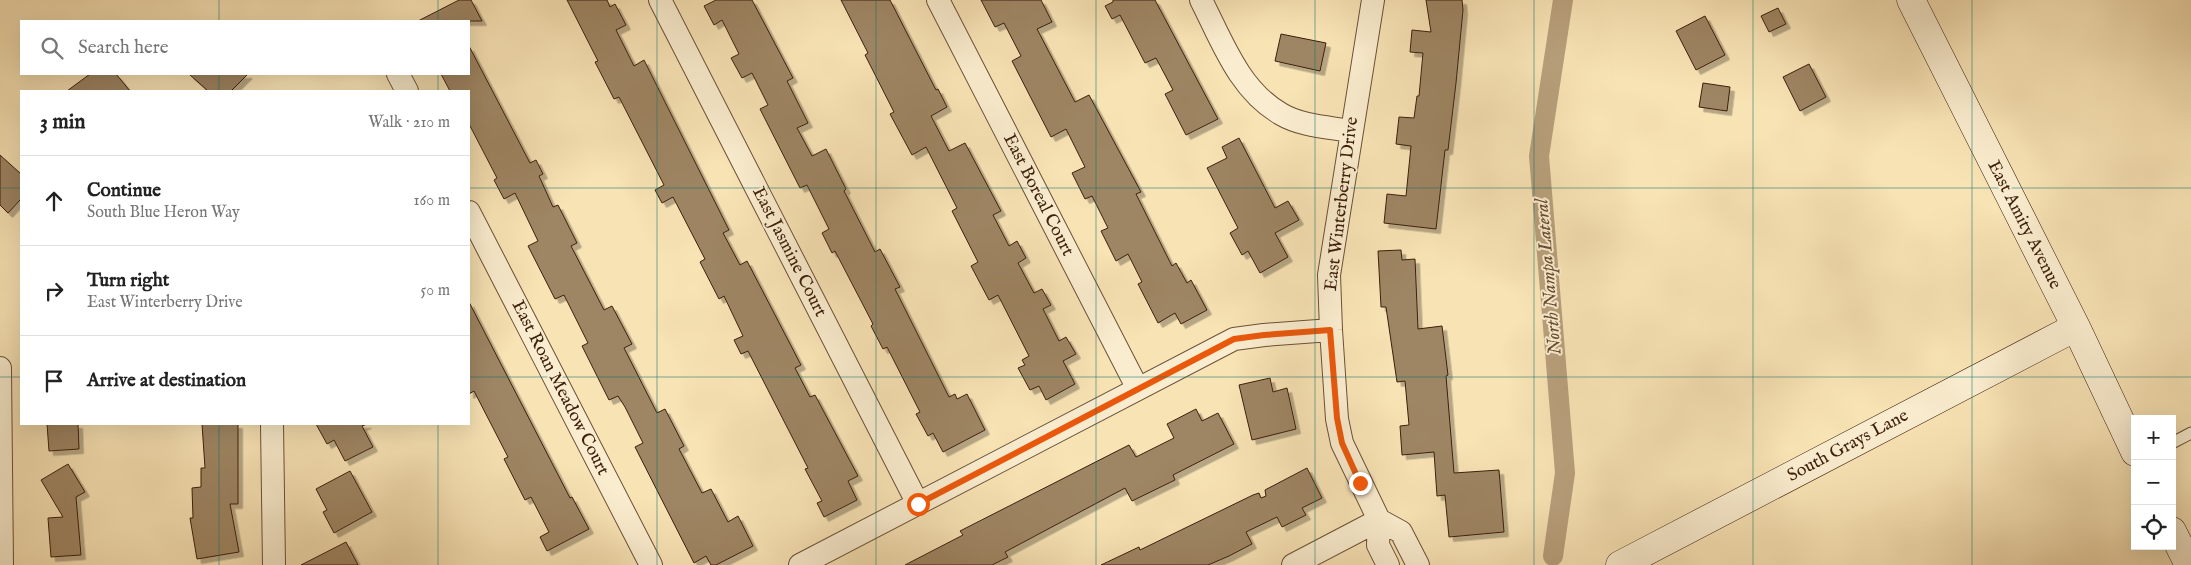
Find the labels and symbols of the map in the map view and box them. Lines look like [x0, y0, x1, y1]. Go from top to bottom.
street label: East Winterberry Drive [1320, 116, 1364, 292]
street label: East Boreal Court [997, 130, 1079, 260]
street label: East Amity Avenue [1982, 157, 2066, 293]
street label: East Jasmine Court [746, 183, 832, 321]
water label: North Nampa Lateral [1530, 196, 1568, 356]
street label: East Roan Meadow Court [506, 297, 614, 479]
street label: South Grays Lane [1783, 404, 1913, 488]
route end [1349, 472, 1372, 495]
route start [907, 493, 930, 516]

